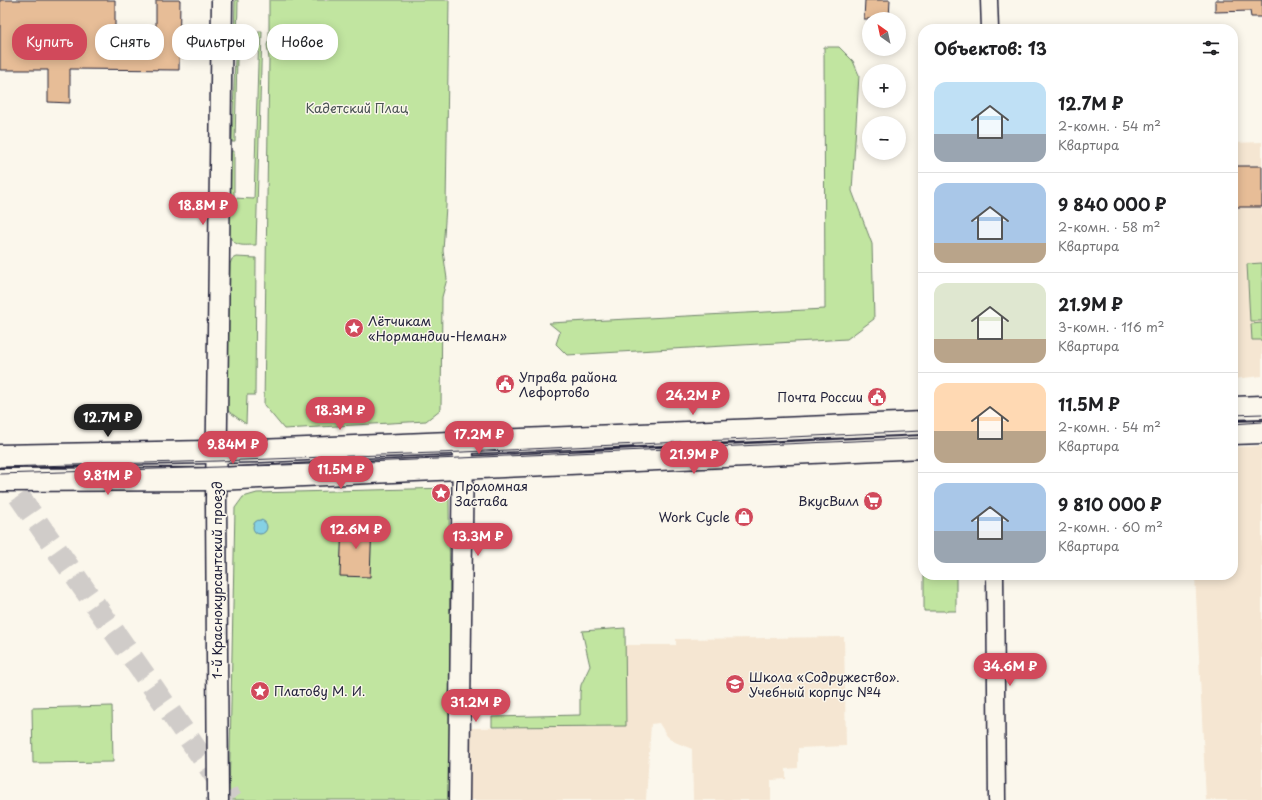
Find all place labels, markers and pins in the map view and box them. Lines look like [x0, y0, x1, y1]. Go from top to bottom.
pin: 18.8M ₽ [166, 192, 240, 226]
place label: Лётчикам «Нормандии-Неман» [368, 311, 507, 345]
place icon: Лётчикам «Нормандии-Неман» [343, 317, 365, 339]
place label: Управа района Лефортово [519, 367, 618, 401]
public building icon: Управа района Лефортово [494, 373, 516, 395]
pin: 24.2M ₽ [656, 382, 730, 416]
public building icon: Почта России [866, 386, 888, 408]
place label: Почта России [777, 387, 863, 406]
pin: 18.3M ₽ [303, 397, 377, 431]
pin: 12.7M ₽ [71, 404, 145, 438]
pin: 17.2M ₽ [442, 421, 516, 455]
pin: 9.84M ₽ [196, 431, 270, 465]
pin: 21.9M ₽ [657, 441, 731, 475]
pin: 11.5M ₽ [304, 456, 378, 490]
pin: 9.81M ₽ [71, 462, 145, 496]
place label: Проломная Застава [454, 476, 528, 510]
place icon: Проломная Застава [430, 482, 452, 504]
supermarket icon: ВкусВилл [862, 490, 884, 512]
place label: ВкусВилл [798, 491, 859, 510]
shop icon: Work Cycle [733, 506, 755, 528]
place label: Work Cycle [658, 507, 730, 526]
pin: 12.6M ₽ [319, 516, 393, 550]
pin: 13.3M ₽ [441, 523, 515, 557]
pin: 34.6M ₽ [973, 653, 1047, 687]
place label: Школа «Содружество». Учебный корпус №4 [749, 667, 900, 701]
school or university icon: Школа «Содружество». Учебный корпус №4 [724, 673, 746, 695]
place icon: Платову М. И. [249, 680, 271, 702]
place label: Платову М. И. [274, 681, 365, 700]
pin: 31.2M ₽ [439, 689, 513, 723]

